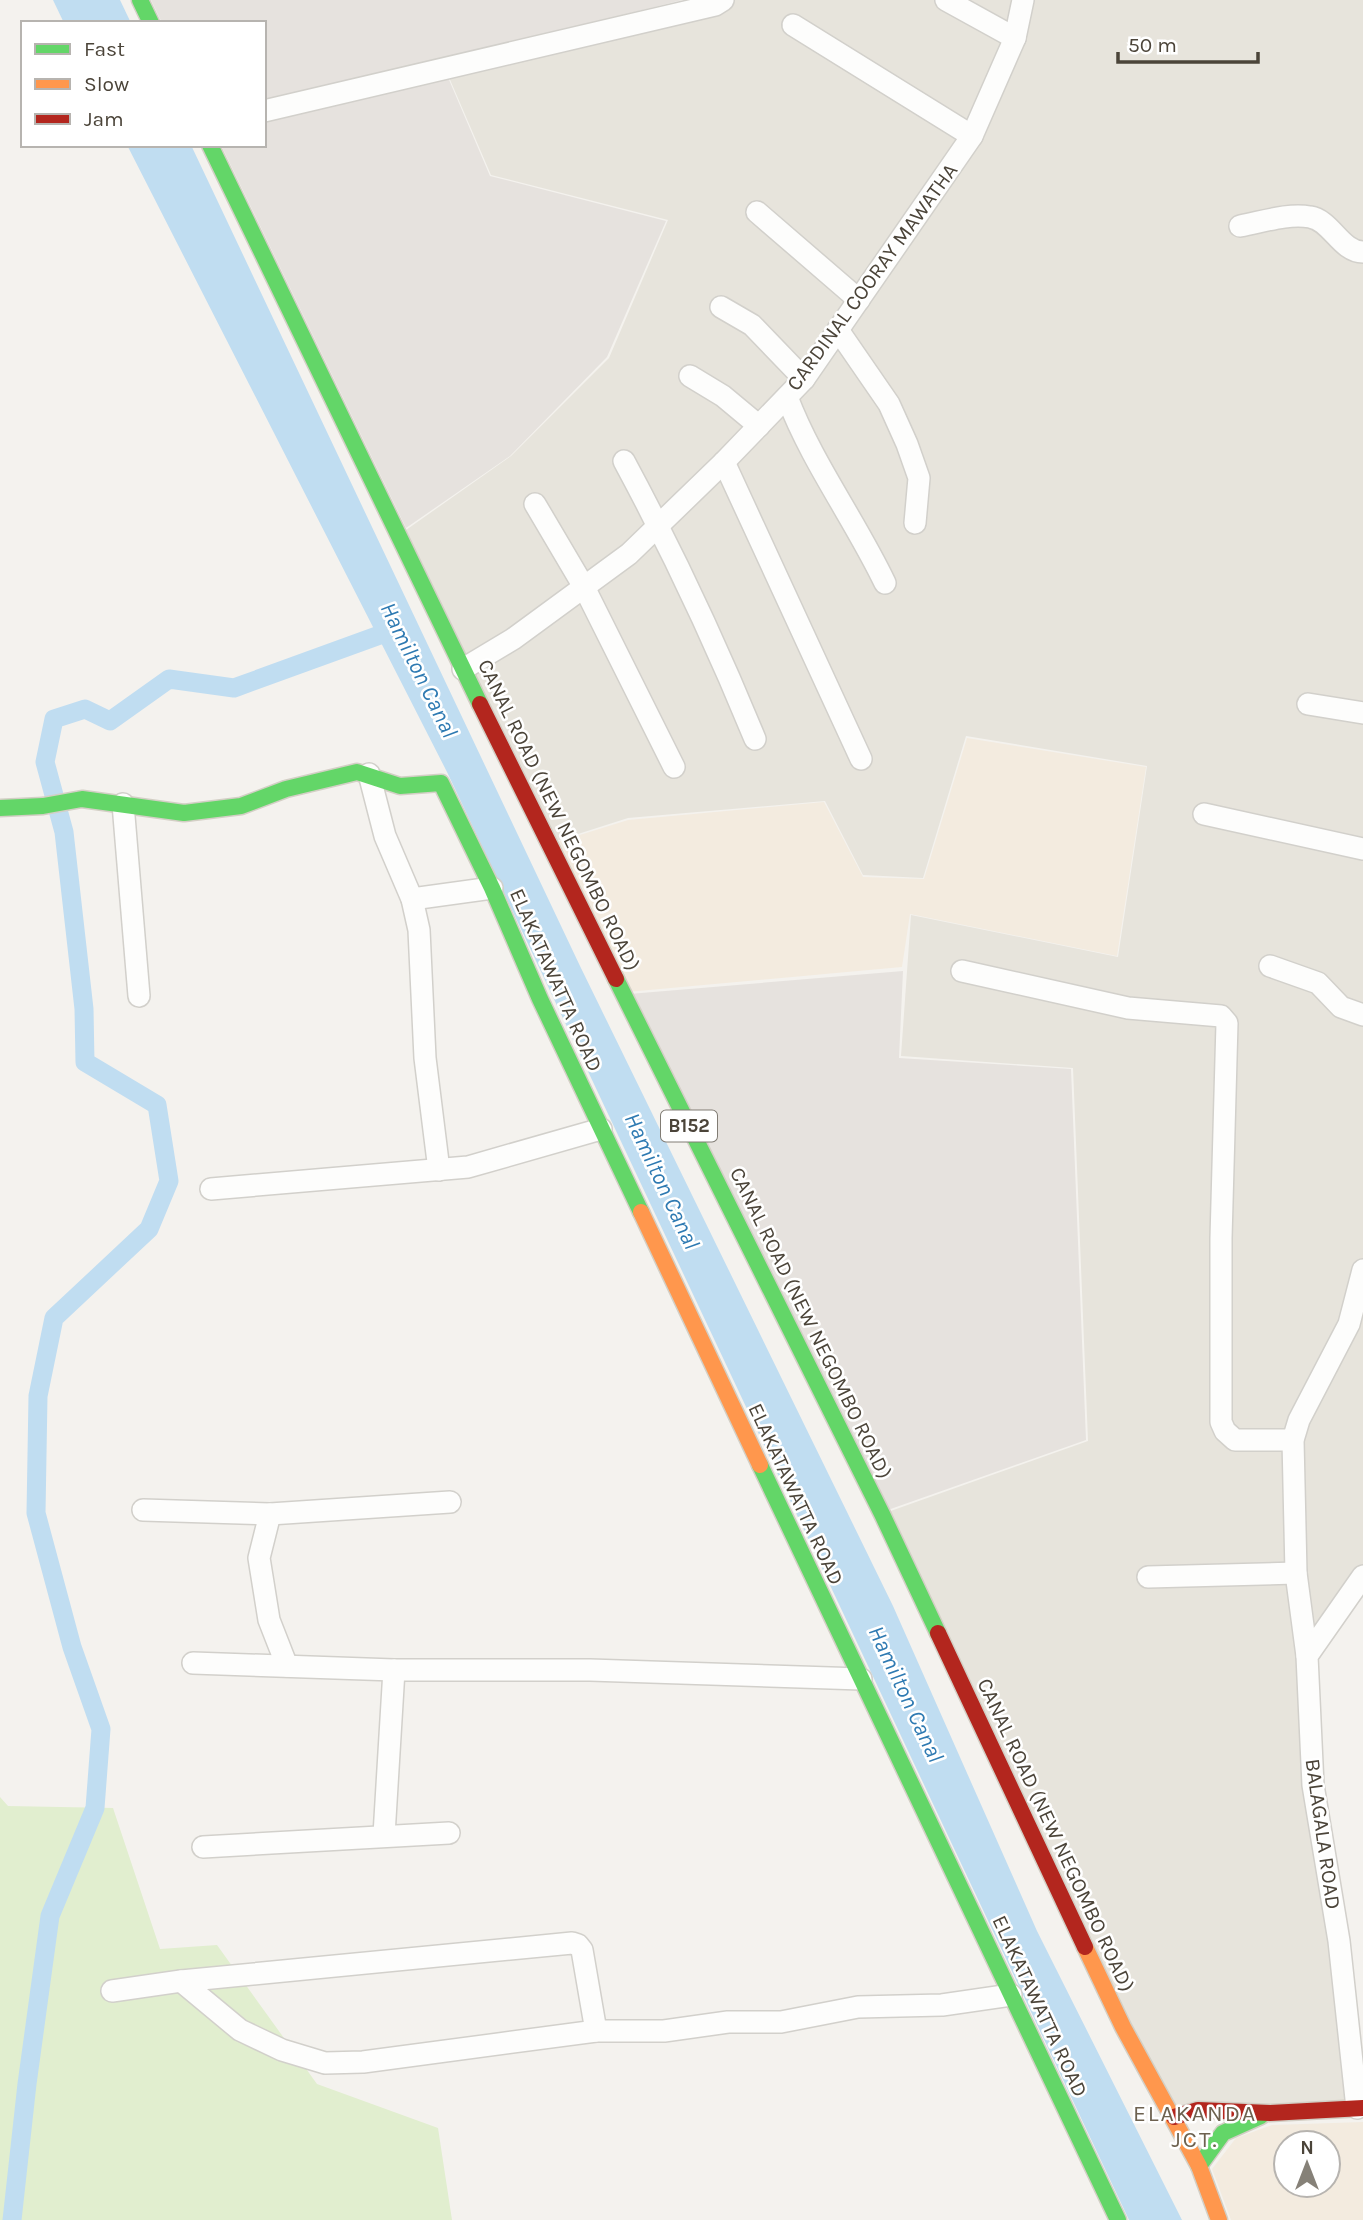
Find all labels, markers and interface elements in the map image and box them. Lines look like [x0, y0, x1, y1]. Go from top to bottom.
legend [21, 21, 266, 147]
scale bar [1118, 21, 1258, 65]
text: 50 m [1128, 33, 1177, 57]
text: Fast [84, 37, 125, 61]
text: Slow [84, 72, 129, 96]
text: Jam [84, 107, 124, 131]
street label: CARDINAL COORAY MAWATHA [782, 159, 962, 395]
water label: Hamilton Canal [375, 598, 464, 742]
street label: CANAL ROAD (NEW NEGOMBO ROAD) [473, 655, 645, 975]
street label: ELAKATAWATTA ROAD [505, 885, 607, 1075]
water label: Hamilton Canal [619, 1108, 705, 1254]
road number: B152 [661, 1110, 717, 1142]
street label: CANAL ROAD (NEW NEGOMBO ROAD) [725, 1163, 897, 1483]
street label: ELAKATAWATTA ROAD [743, 1399, 849, 1589]
water label: Hamilton Canal [863, 1621, 949, 1767]
street label: CANAL ROAD (NEW NEGOMBO ROAD) [973, 1674, 1139, 1996]
street label: BALAGALA ROAD [1301, 1757, 1345, 1911]
street label: ELAKATAWATTA ROAD [987, 1911, 1093, 2101]
district label: ELAKANDA JCT. [1133, 2100, 1257, 2153]
north arrow [1272, 2129, 1342, 2199]
text: N [1300, 2137, 1314, 2159]

